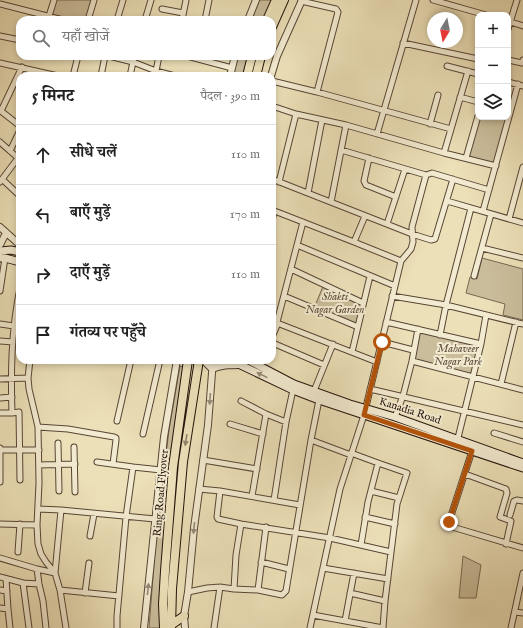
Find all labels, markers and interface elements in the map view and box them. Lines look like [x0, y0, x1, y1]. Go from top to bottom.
north arrow [427, 12, 463, 48]
map controls [475, 12, 511, 120]
button: + [475, 12, 511, 48]
search box [16, 16, 276, 60]
icon: search [30, 27, 52, 49]
text: यहाँ खोजें [62, 27, 109, 46]
button: − [475, 48, 511, 84]
button: layers [475, 84, 511, 120]
text: 5 मिनट [32, 86, 74, 107]
text: पैदल · 390 m [200, 88, 260, 105]
text: सीधे चलें [70, 143, 117, 162]
icon: ahead [32, 144, 54, 166]
text: 110 m [231, 146, 260, 163]
text: बाएँ मुड़ें [70, 203, 110, 222]
icon: left [32, 204, 54, 226]
text: 170 m [230, 206, 260, 223]
text: दाएँ मुड़ें [70, 263, 110, 282]
icon: right [32, 264, 54, 286]
text: 110 m [231, 266, 260, 283]
park label: Shakti Nagar Garden [306, 290, 364, 318]
text: गंतव्य पर पहुँचे [70, 323, 146, 342]
icon: arrive [32, 324, 54, 346]
route start [373, 333, 391, 351]
park label: Mahaveer Nagar Park [434, 342, 483, 370]
one-way arrow [257, 372, 268, 378]
one-way arrow [207, 393, 214, 405]
street label: Kanadia Road [377, 394, 443, 428]
one-way arrow [183, 434, 189, 446]
street label: Ring Road Flyover [150, 449, 172, 537]
route end [440, 513, 458, 531]
one-way arrow [191, 522, 197, 534]
one-way arrow [144, 583, 151, 595]

